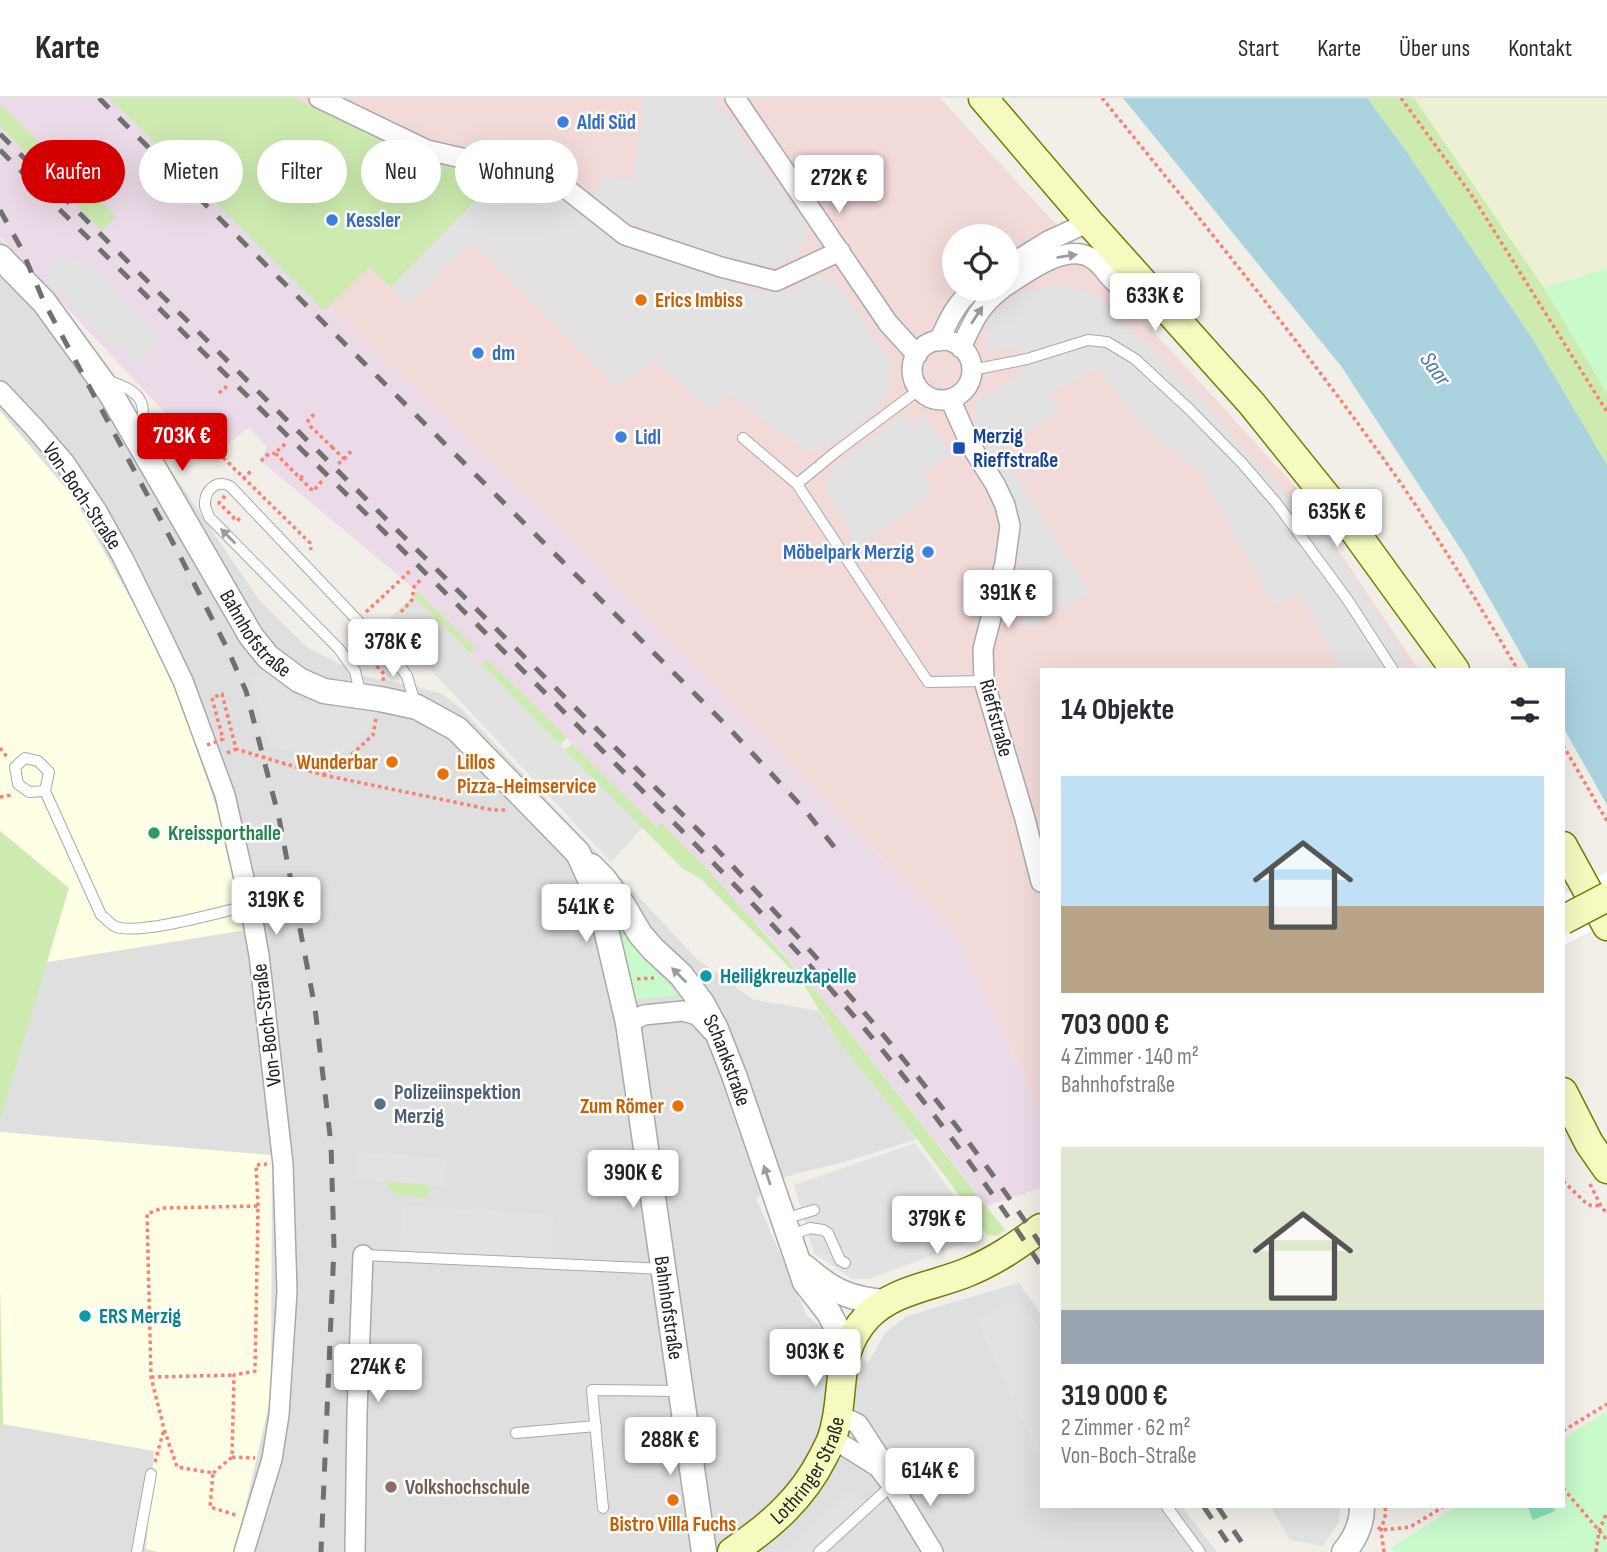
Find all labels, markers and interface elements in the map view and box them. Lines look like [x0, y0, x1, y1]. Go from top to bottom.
text: Karte [35, 28, 100, 68]
text: Start [1238, 34, 1279, 63]
text: Karte [1317, 34, 1361, 63]
text: Über uns [1399, 34, 1470, 63]
text: Kontakt [1508, 34, 1572, 63]
place label: Aldi Süd [576, 110, 636, 135]
marker: Aldi Süd [555, 114, 571, 130]
chip: Kaufen [21, 140, 125, 203]
chip: Mieten [139, 140, 243, 203]
chip: Filter [257, 140, 347, 203]
chip: Neu [361, 140, 441, 203]
chip: Wohnung [455, 140, 578, 203]
pin: 272K € [782, 156, 896, 215]
text: 272K € [811, 164, 867, 192]
place label: Kessler [346, 208, 401, 233]
marker: Kessler [324, 212, 340, 228]
map controls [942, 224, 1019, 301]
button: locate [942, 224, 1019, 301]
one-way arrow [1056, 250, 1078, 261]
pin: 633K € [1098, 274, 1212, 333]
text: 633K € [1126, 282, 1184, 310]
place label: Erics Imbiss [655, 288, 743, 313]
marker: Erics Imbiss [633, 292, 649, 308]
one-way arrow [971, 305, 984, 325]
place label: dm [492, 341, 515, 366]
marker: dm [470, 345, 486, 361]
water label: Saar [1413, 347, 1457, 393]
pin: 703K € [125, 414, 239, 473]
text: 703K € [153, 422, 211, 450]
place label: Merzig Rieffstraße [973, 424, 1058, 473]
place label: Lidl [635, 425, 661, 450]
marker: Lidl [613, 429, 629, 445]
street label: Von-Boch-Straße [37, 438, 127, 554]
marker: Merzig Rieffstraße [951, 440, 967, 456]
pin: 635K € [1280, 490, 1394, 549]
text: 635K € [1308, 498, 1366, 526]
one-way arrow [220, 528, 237, 545]
place label: Möbelpark Merzig [783, 540, 914, 565]
marker: Möbelpark Merzig [920, 544, 936, 560]
pin: 391K € [951, 570, 1065, 630]
text: 391K € [979, 579, 1037, 607]
street label: Bahnhofstraße [214, 585, 296, 682]
pin: 378K € [336, 620, 450, 679]
text: 378K € [364, 628, 422, 656]
street label: Rieffstraße [974, 677, 1018, 759]
icon: filters [1506, 691, 1544, 729]
text: 14 Objekte [1061, 692, 1174, 728]
place label: Wunderbar [296, 750, 379, 775]
place label: Lillos Pizza-Heimservice [457, 750, 596, 799]
marker: Wunderbar [384, 754, 400, 770]
marker: Lillos Pizza-Heimservice [435, 766, 451, 782]
place label: Kreissporthalle [168, 821, 281, 846]
icon: home [1240, 822, 1366, 948]
marker: Kreissporthalle [146, 825, 162, 841]
pin: 319K € [219, 878, 333, 937]
pin: 541K € [529, 884, 643, 944]
text: 319K € [248, 886, 304, 914]
text: 541K € [558, 893, 614, 921]
street label: Von-Boch-Straße [247, 962, 287, 1088]
place label: Heiligkreuzkapelle [720, 964, 856, 989]
one-way arrow [672, 967, 688, 984]
marker: Heiligkreuzkapelle [698, 968, 714, 984]
text: 703 000 € [1061, 1007, 1169, 1043]
street label: Schankstraße [698, 1010, 756, 1109]
text: 4 Zimmer · 140 m² [1061, 1043, 1199, 1071]
text: Bahnhofstraße [1061, 1071, 1175, 1099]
place label: Polizeiinspektion Merzig [394, 1080, 521, 1129]
place label: Zum Römer [580, 1094, 664, 1119]
marker: Polizeiinspektion Merzig [372, 1096, 388, 1112]
marker: Zum Römer [670, 1098, 686, 1114]
pin: 390K € [576, 1150, 690, 1210]
text: 390K € [604, 1159, 662, 1187]
one-way arrow [761, 1165, 772, 1186]
icon: home [1240, 1193, 1366, 1319]
pin: 379K € [880, 1196, 994, 1256]
text: 379K € [908, 1205, 966, 1233]
street label: Bahnhofstraße [649, 1254, 689, 1361]
place label: ERS Merzig [99, 1304, 181, 1329]
marker: ERS Merzig [77, 1308, 93, 1324]
pin: 903K € [758, 1330, 872, 1389]
text: 903K € [786, 1338, 844, 1366]
pin: 274K € [321, 1344, 435, 1404]
text: 274K € [350, 1353, 406, 1381]
text: 319 000 € [1061, 1378, 1168, 1414]
text: 2 Zimmer · 62 m² [1061, 1414, 1191, 1442]
street label: Lothringer Straße [765, 1415, 850, 1529]
pin: 288K € [613, 1418, 727, 1477]
text: 288K € [641, 1426, 699, 1454]
text: Von-Boch-Straße [1061, 1442, 1196, 1470]
pin: 614K € [873, 1448, 987, 1508]
text: 614K € [901, 1457, 959, 1485]
place label: Volkshochschule [405, 1475, 530, 1500]
marker: Volkshochschule [383, 1479, 399, 1495]
marker: Bistro Villa Fuchs [665, 1492, 681, 1508]
place label: Bistro Villa Fuchs [610, 1512, 736, 1537]

